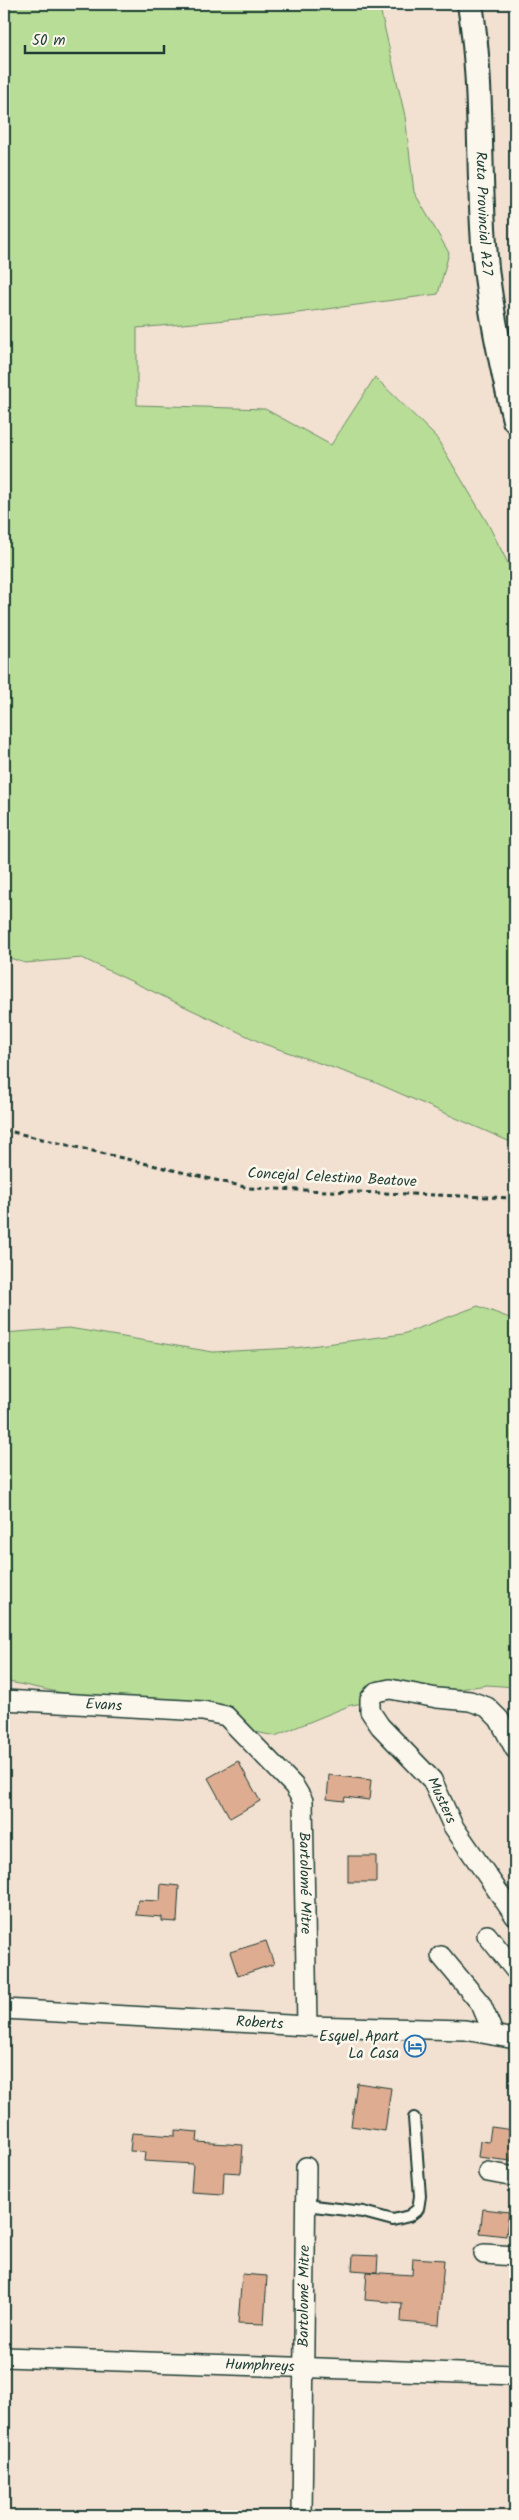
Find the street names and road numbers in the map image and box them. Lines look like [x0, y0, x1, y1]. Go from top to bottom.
street label: Ruta Provincial A27 [468, 151, 499, 278]
street label: Concejal Celestino Beatove [247, 1162, 417, 1194]
street label: Evans [85, 1693, 123, 1719]
street label: Musters [420, 1773, 463, 1828]
street label: Bartolomé Mitre [292, 1832, 317, 1935]
street label: Roberts [235, 2010, 285, 2037]
street label: Bartolomé Mitre [292, 2245, 317, 2347]
street label: Humphreys [225, 2353, 296, 2379]

